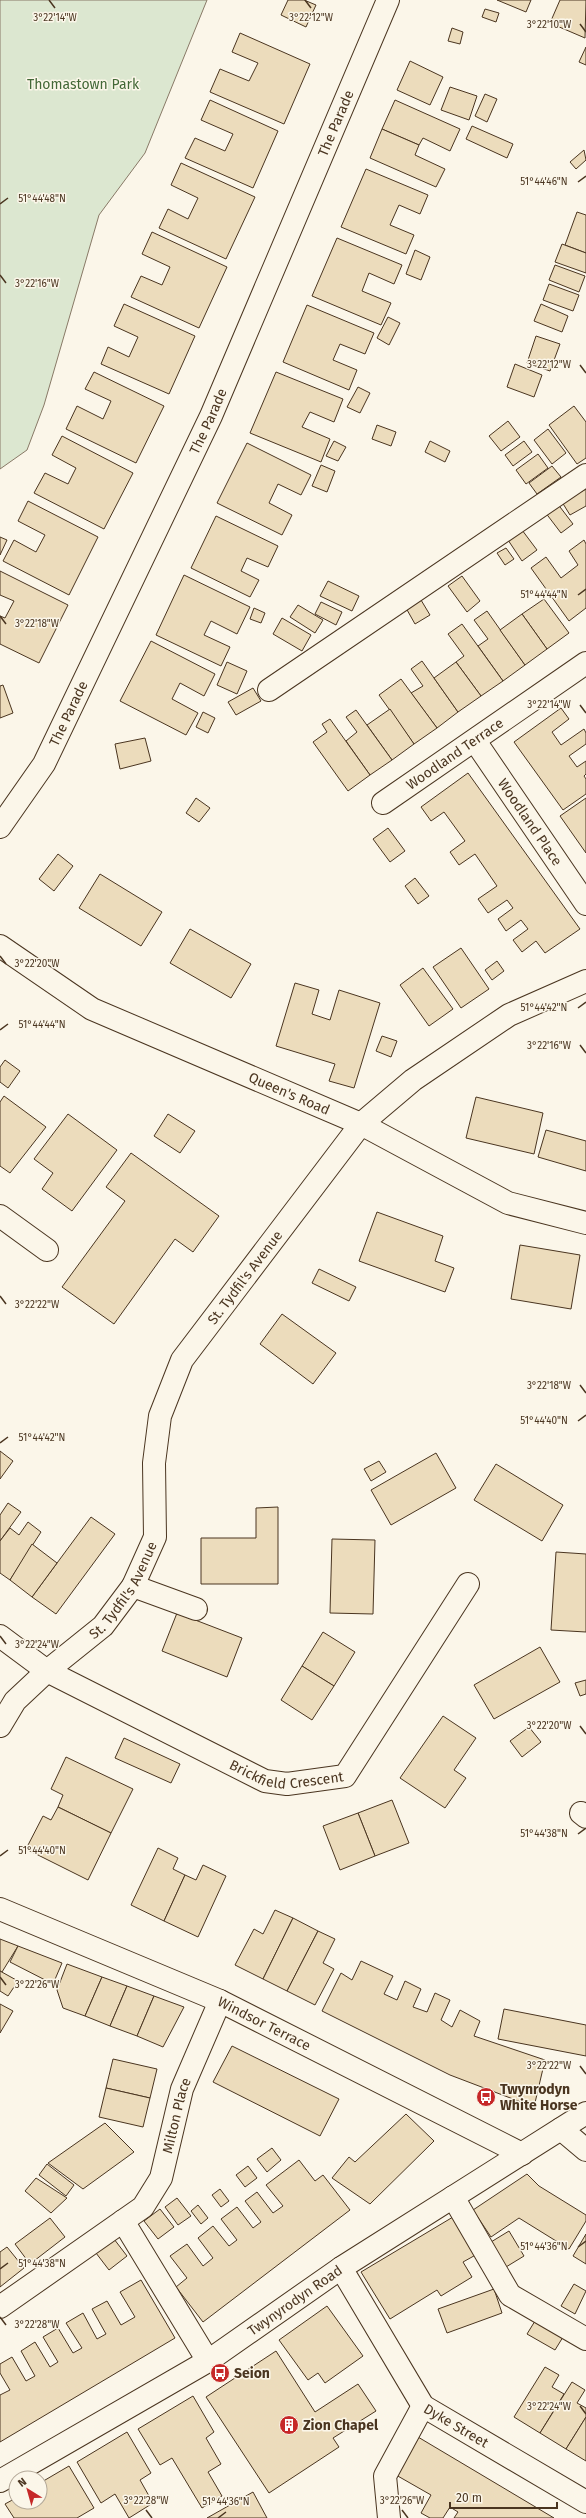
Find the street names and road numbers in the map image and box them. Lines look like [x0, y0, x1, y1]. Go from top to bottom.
street label: The Parade [314, 88, 357, 159]
street label: The Parade [186, 386, 230, 457]
street label: The Parade [45, 678, 91, 749]
street label: Woodland Terrace [403, 714, 506, 793]
street label: Woodland Place [494, 775, 566, 869]
street label: Queen's Road [246, 1068, 332, 1118]
street label: St. Tydfil's Avenue [204, 1227, 286, 1328]
street label: St. Tydfil's Avenue [86, 1539, 160, 1642]
street label: Brickfield Crescent [227, 1756, 345, 1793]
street label: Windsor Terrace [215, 1993, 314, 2054]
street label: Milton Place [159, 2075, 194, 2155]
street label: Twynyrodyn Road [244, 2261, 345, 2339]
street label: Dyke Street [421, 2400, 492, 2452]

